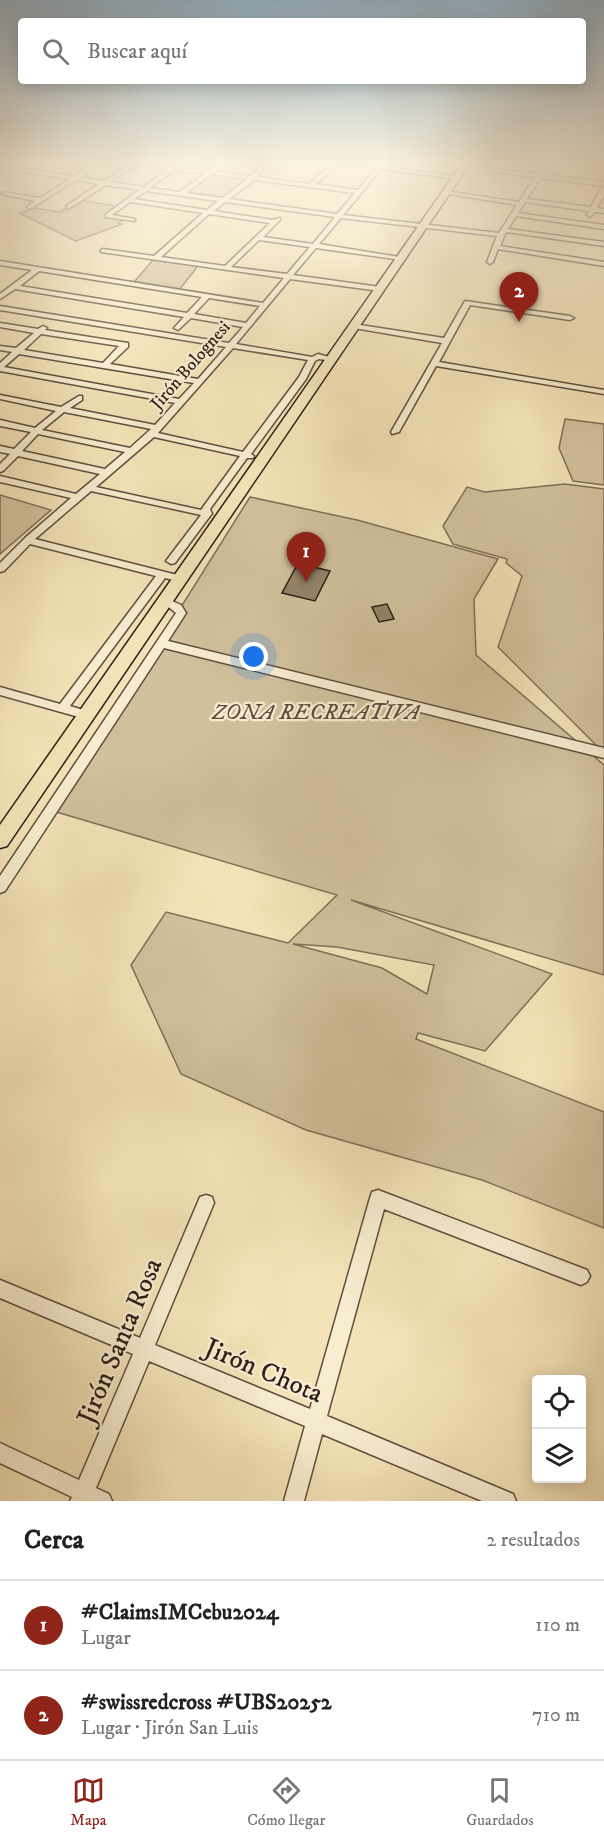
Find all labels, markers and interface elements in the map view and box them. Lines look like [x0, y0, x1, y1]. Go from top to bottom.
search box [18, 18, 586, 84]
icon: search [39, 35, 72, 68]
text: Buscar aquí [87, 38, 187, 65]
pin: 2 [500, 272, 538, 322]
street label: Jirón Bolognesi [145, 317, 235, 416]
pin: 1 [286, 532, 326, 582]
your location [239, 642, 268, 671]
park label: ZONA RECREATIVA [211, 699, 421, 726]
street label: Jirón Santa Rosa [68, 1253, 170, 1432]
street label: Jirón Chota [196, 1330, 328, 1411]
map controls [532, 1375, 586, 1483]
button: locate [532, 1375, 586, 1429]
button: layers [532, 1429, 586, 1483]
text: Cerca [24, 1524, 84, 1557]
text: 2 resultados [487, 1528, 580, 1553]
text: #ClaimsIMCebu2024 [81, 1599, 279, 1626]
text: 1 [40, 1613, 47, 1638]
text: 110 m [535, 1613, 580, 1638]
text: Lugar [81, 1626, 131, 1651]
text: #swissredcross #UBS20252 [81, 1689, 332, 1716]
text: 2 [39, 1703, 48, 1728]
text: 710 m [532, 1703, 580, 1728]
text: Lugar · Jirón San Luis [81, 1716, 258, 1741]
tab: Mapa [70, 1774, 107, 1830]
tab: Cómo llegar [247, 1774, 326, 1830]
tab: Guardados [466, 1774, 534, 1830]

